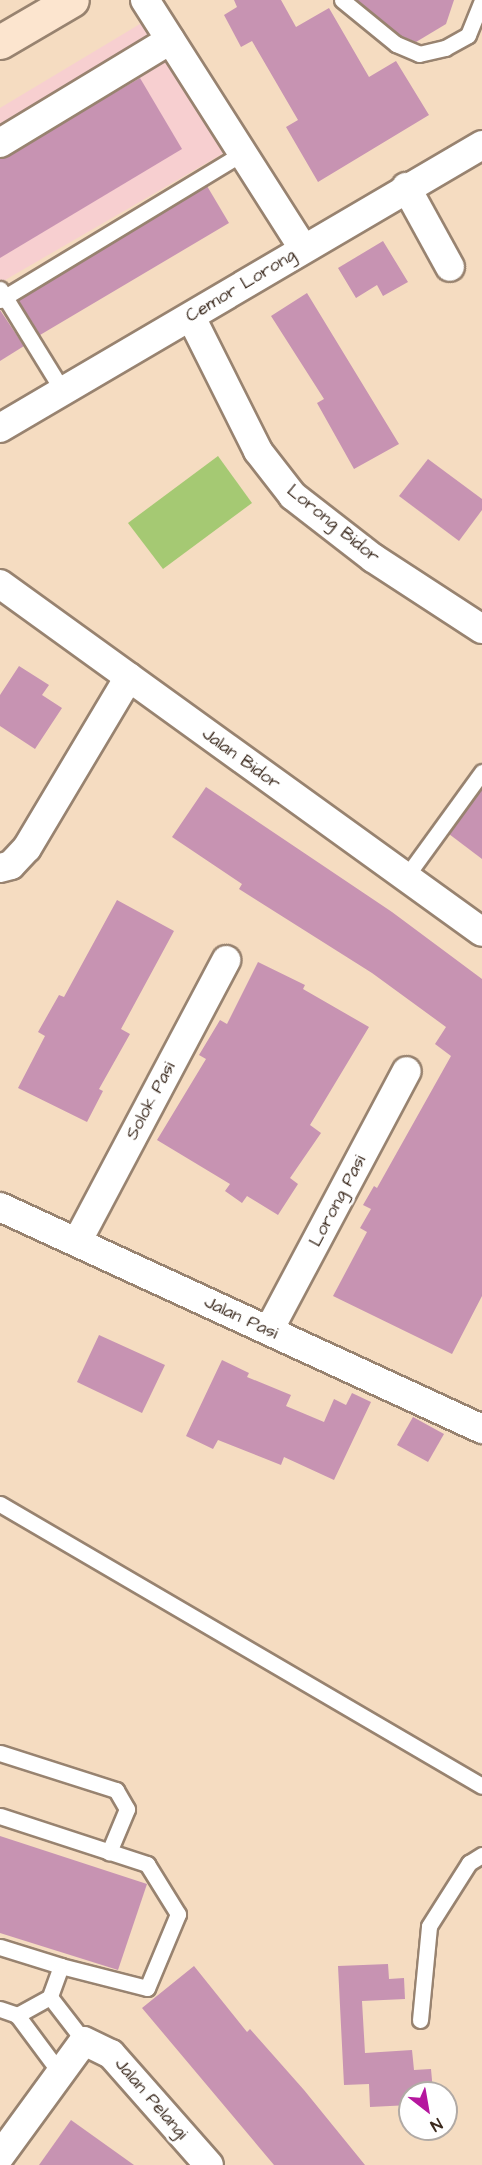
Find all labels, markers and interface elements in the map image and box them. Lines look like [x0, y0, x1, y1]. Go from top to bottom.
street label: Cemor Lorong [182, 245, 300, 327]
street label: Lorong Bidor [282, 480, 384, 568]
street label: Jalan Bidor [198, 723, 284, 795]
street label: Solok Pasi [121, 1058, 181, 1144]
street label: Lorong Pasi [305, 1152, 371, 1250]
street label: Jalan Pasi [201, 1291, 281, 1345]
street label: Jalan Pelangi [110, 2054, 192, 2144]
north arrow [398, 2081, 458, 2141]
text: N [426, 2113, 446, 2137]

